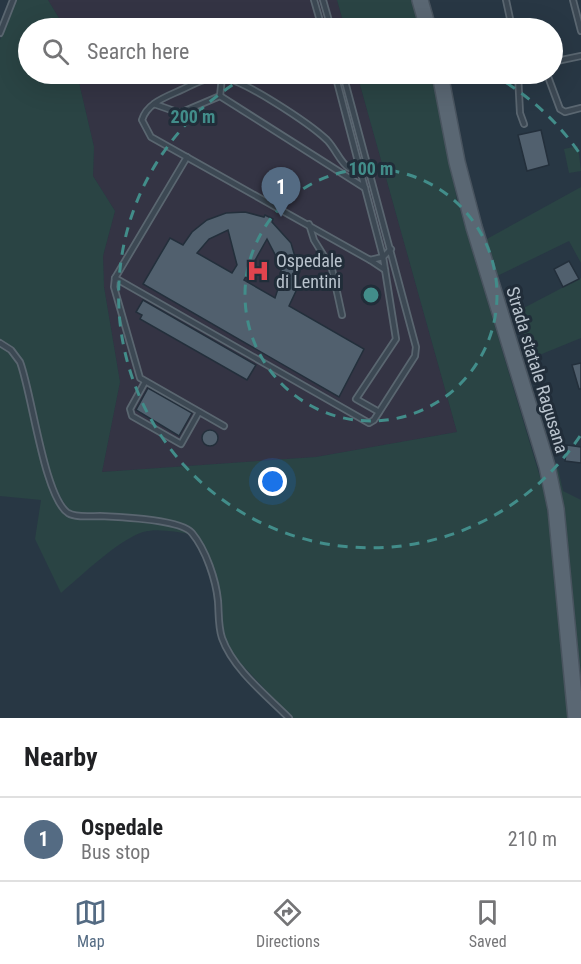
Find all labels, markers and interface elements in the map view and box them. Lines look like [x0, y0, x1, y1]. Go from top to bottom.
search box [18, 18, 563, 84]
icon: search [39, 35, 72, 68]
text: Search here [87, 39, 189, 64]
text: 200 m [171, 106, 215, 127]
text: 100 m [349, 158, 393, 179]
pin: 1 [262, 168, 300, 217]
place label: Ospedale di Lentini [276, 250, 342, 292]
hospital icon: Ospedale di Lentini [245, 258, 271, 284]
street label: Strada statale Ragusana [502, 284, 573, 456]
centre of rings [361, 285, 381, 305]
your location [258, 467, 287, 496]
text: Nearby [24, 742, 98, 772]
text: Ospedale [81, 815, 163, 840]
text: 1 [38, 827, 49, 851]
text: 210 m [508, 827, 557, 851]
text: Bus stop [81, 840, 150, 864]
tab: Map [74, 896, 107, 951]
tab: Directions [256, 896, 320, 951]
tab: Saved [469, 896, 507, 951]

